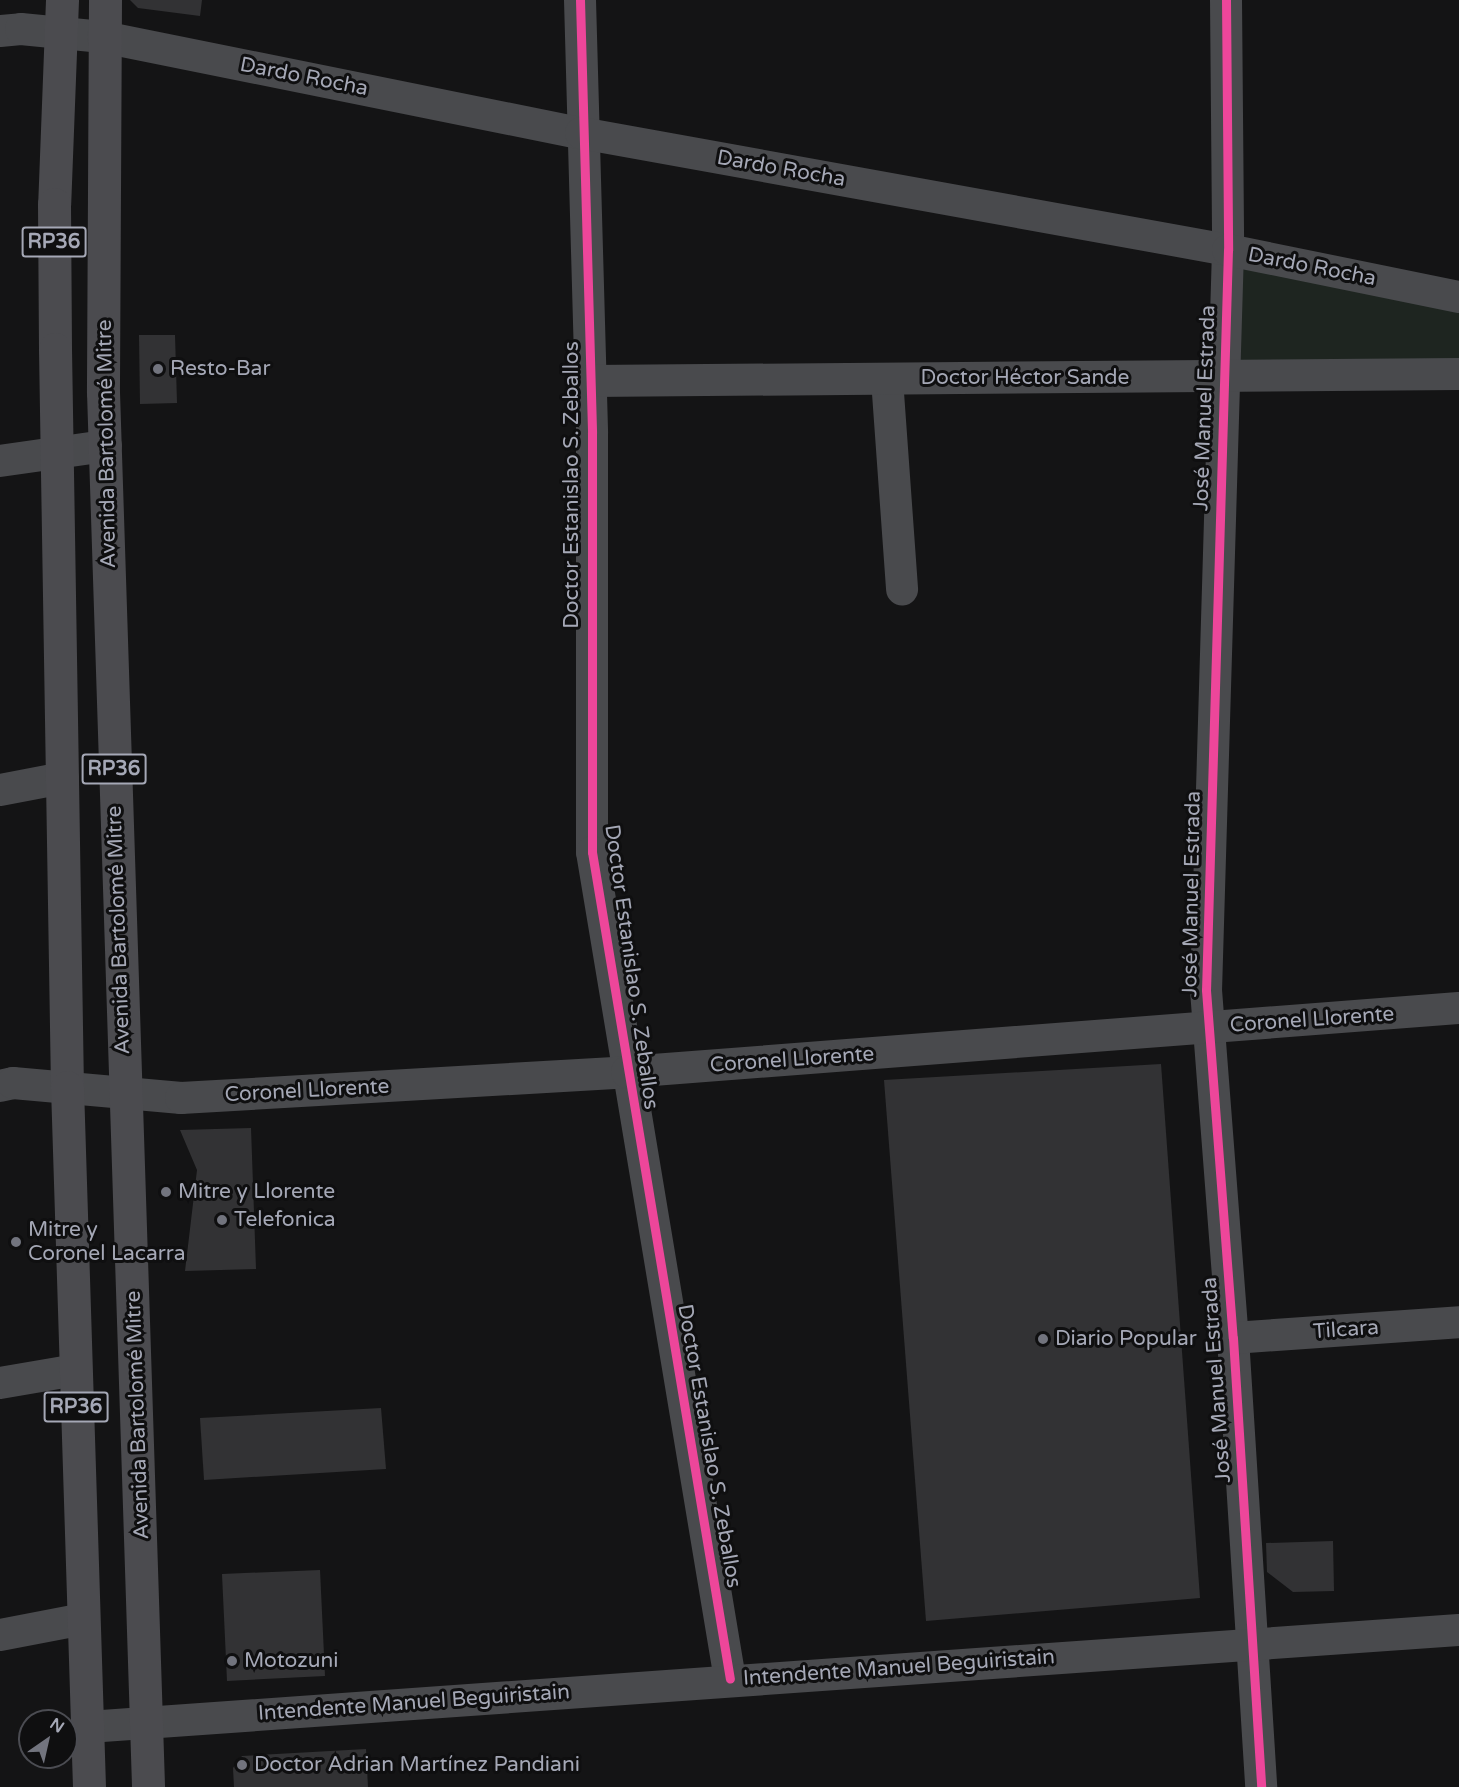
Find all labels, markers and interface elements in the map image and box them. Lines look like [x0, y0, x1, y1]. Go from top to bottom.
street label: Dardo Rocha [238, 52, 370, 102]
street label: Dardo Rocha [715, 145, 847, 193]
road number: RP36 [21, 225, 87, 259]
street label: Dardo Rocha [1246, 242, 1378, 292]
street label: José Manuel Estrada [1189, 304, 1221, 512]
street label: Avenida Bartolomé Mitre [92, 319, 122, 569]
street label: Doctor Estanislao S. Zeballos [559, 341, 585, 629]
place label: Resto-Bar [170, 356, 270, 382]
marker: Resto-Bar [151, 362, 165, 376]
street label: Doctor Héctor Sande [921, 365, 1129, 391]
road number: RP36 [81, 752, 147, 786]
street label: José Manuel Estrada [1178, 791, 1206, 997]
street label: Avenida Bartolomé Mitre [102, 805, 136, 1055]
street label: Doctor Estanislao S. Zeballos [599, 823, 663, 1111]
street label: Coronel Llorente [1229, 1002, 1395, 1038]
street label: Coronel Llorente [709, 1042, 875, 1078]
street label: Coronel Llorente [224, 1074, 390, 1108]
place label: Mitre y Llorente [178, 1179, 335, 1205]
marker: Mitre y Llorente [159, 1185, 173, 1199]
place label: Telefonica [234, 1207, 336, 1233]
marker: Telefonica [215, 1213, 229, 1227]
place label: Mitre y Coronel Lacarra [28, 1217, 186, 1267]
marker: Mitre y Coronel Lacarra [9, 1235, 23, 1249]
street label: José Manuel Estrada [1197, 1276, 1237, 1484]
street label: Avenida Bartolomé Mitre [121, 1290, 155, 1540]
street label: Doctor Estanislao S. Zeballos [672, 1302, 746, 1590]
street label: Tilcara [1312, 1315, 1380, 1345]
place label: Diario Popular [1055, 1326, 1197, 1352]
marker: Diario Popular [1036, 1332, 1050, 1346]
road number: RP36 [43, 1390, 109, 1424]
street label: Intendente Manuel Beguiristain [742, 1645, 1056, 1691]
place label: Motozuni [244, 1648, 339, 1674]
marker: Motozuni [225, 1654, 239, 1668]
street label: Intendente Manuel Beguiristain [257, 1680, 571, 1726]
north arrow [18, 1709, 78, 1769]
text: N [46, 1714, 68, 1738]
place label: Doctor Adrian Martínez Pandiani [254, 1752, 580, 1778]
marker: Doctor Adrian Martínez Pandiani [235, 1758, 249, 1772]

